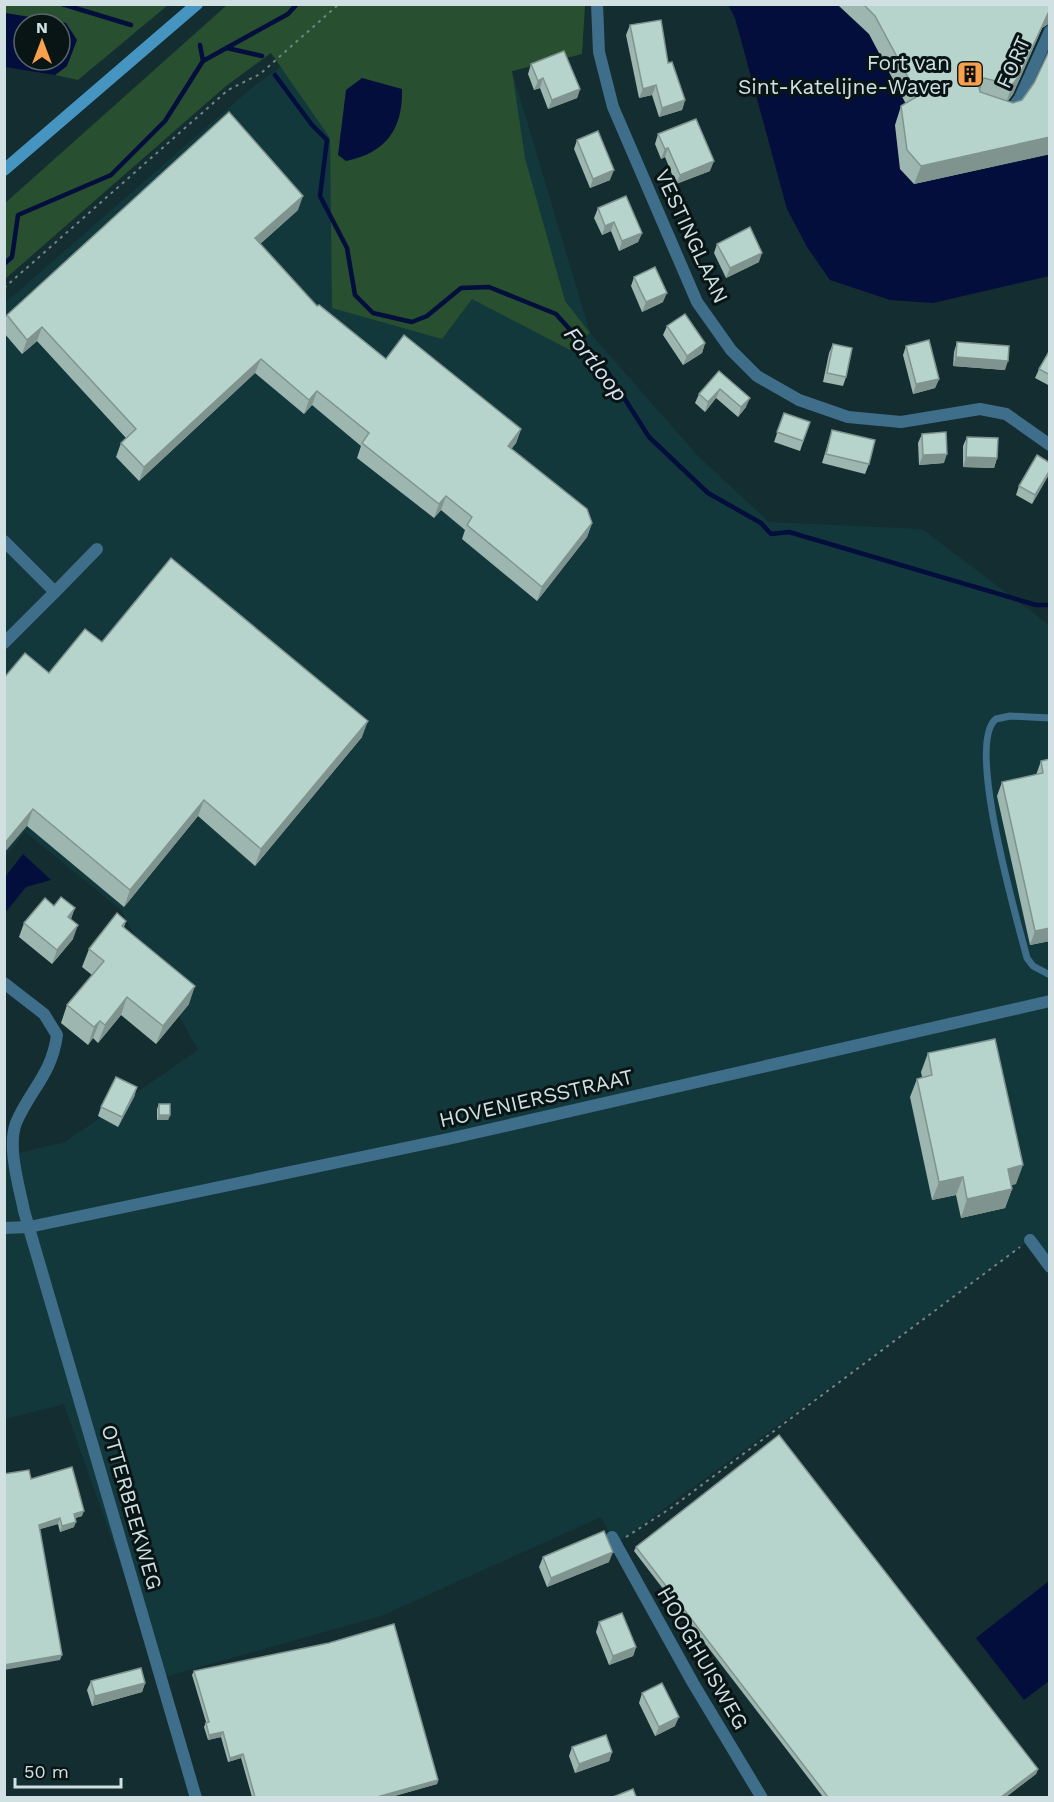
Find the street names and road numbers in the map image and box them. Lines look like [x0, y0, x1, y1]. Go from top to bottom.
street label: FORT [990, 32, 1036, 92]
street label: VESTINGLAAN [650, 165, 734, 307]
street label: HOVENIERSSTRAAT [437, 1063, 636, 1132]
street label: OTTERBEEKWEG [96, 1421, 168, 1593]
street label: HOOGHUISWEG [652, 1582, 754, 1734]

